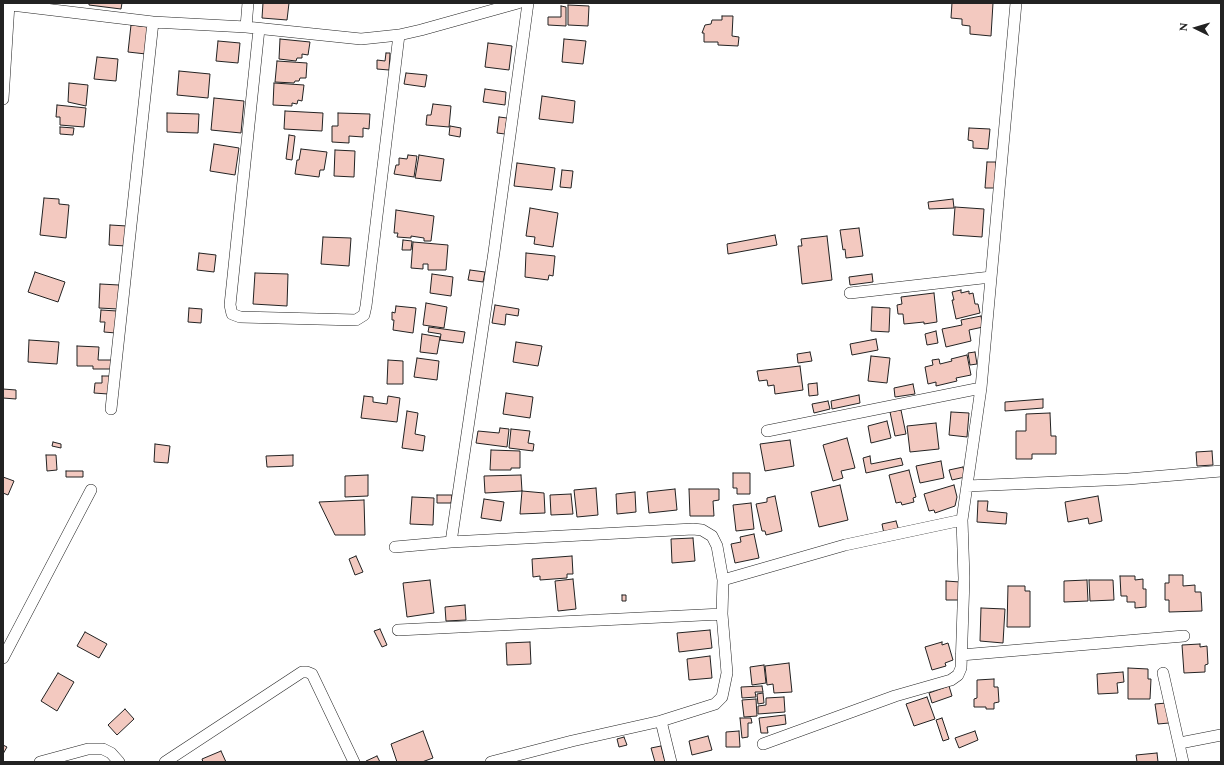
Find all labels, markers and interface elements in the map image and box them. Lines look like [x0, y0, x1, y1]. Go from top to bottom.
north arrow [1176, 8, 1216, 48]
text: N [1175, 22, 1192, 32]

